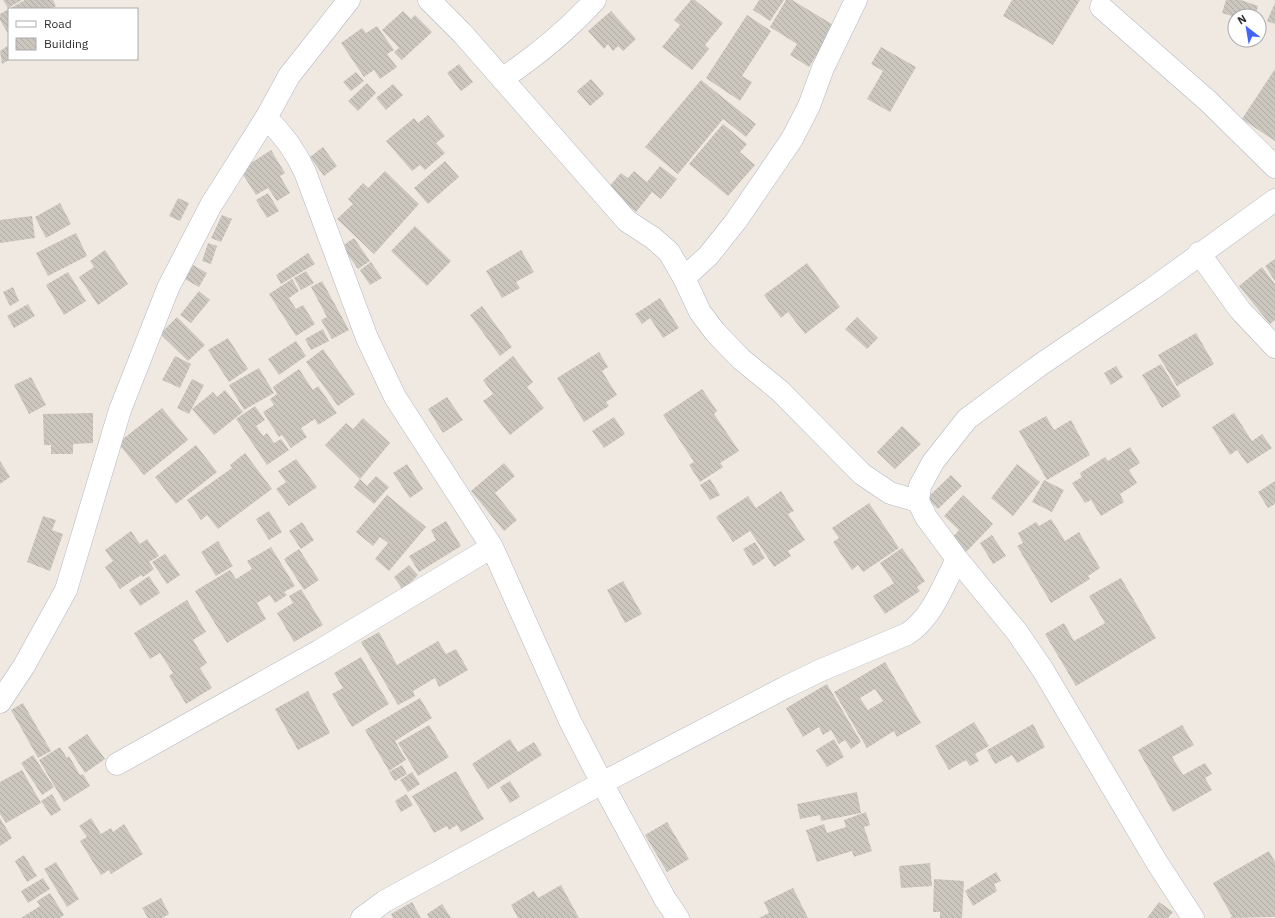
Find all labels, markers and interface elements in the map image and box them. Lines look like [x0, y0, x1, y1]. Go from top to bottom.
legend [8, 8, 138, 60]
north arrow [1227, 8, 1267, 48]
text: N [1235, 11, 1249, 27]
text: Road [44, 16, 72, 31]
text: Building [44, 36, 89, 51]

